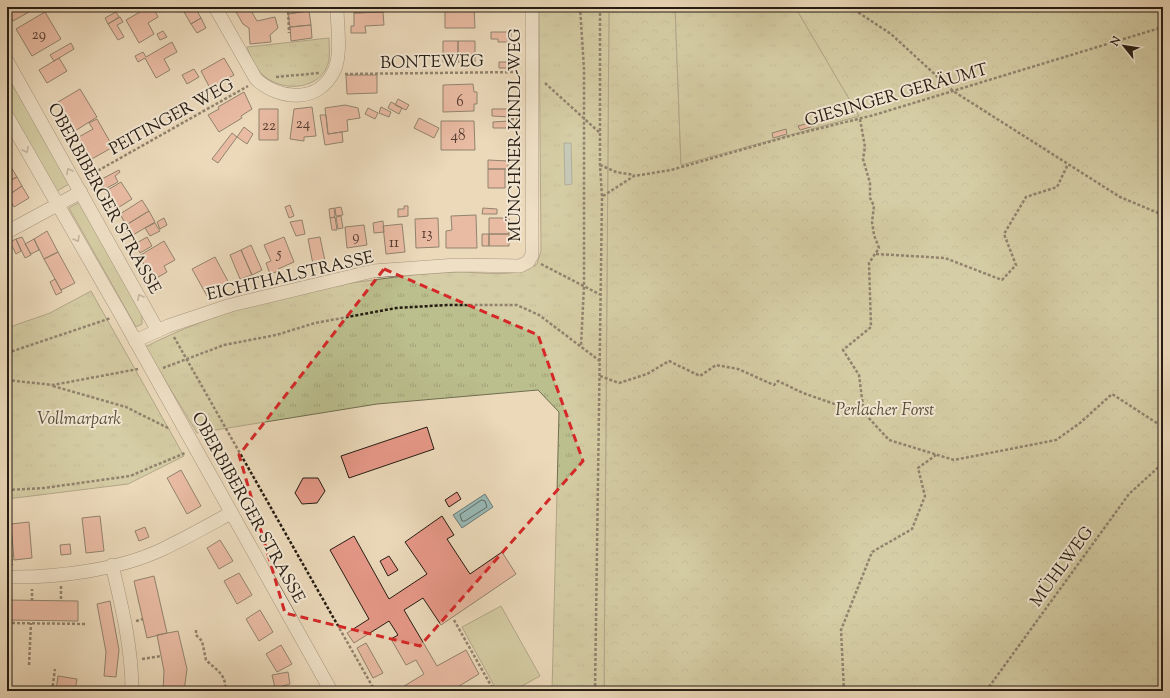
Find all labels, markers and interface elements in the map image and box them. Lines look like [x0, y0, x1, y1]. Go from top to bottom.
house number: 29 [32, 25, 46, 46]
north arrow [1104, 26, 1144, 66]
street label: MÜNCHNER-KINDL-WEG [504, 28, 528, 242]
text: N [1107, 34, 1125, 50]
street label: BONTEWEG [380, 50, 484, 76]
street label: GIESINGER GERÄUMT [802, 58, 991, 134]
street label: PEITINGER WEG [105, 73, 239, 162]
house number: 6 [456, 92, 464, 113]
street label: OBERBIBERGER STRASSE [41, 99, 166, 299]
house number: 24 [296, 114, 311, 135]
house number: 22 [262, 116, 276, 137]
house number: 48 [450, 126, 466, 147]
one-way arrow [22, 146, 29, 153]
one-way arrow [66, 168, 74, 175]
house number: 13 [421, 224, 433, 245]
house number: 9 [352, 227, 360, 248]
house number: 11 [389, 233, 399, 254]
one-way arrow [73, 235, 80, 242]
house number: 5 [275, 244, 282, 265]
street label: EICHTHALSTRASSE [205, 246, 376, 308]
one-way arrow [137, 294, 144, 301]
park label: Perlacher Forst [836, 399, 934, 423]
park label: Vollmarpark [37, 408, 121, 432]
street label: OBERBIBERGER STRASSE [185, 408, 310, 608]
street label: MÜHLWEG [1025, 522, 1100, 612]

